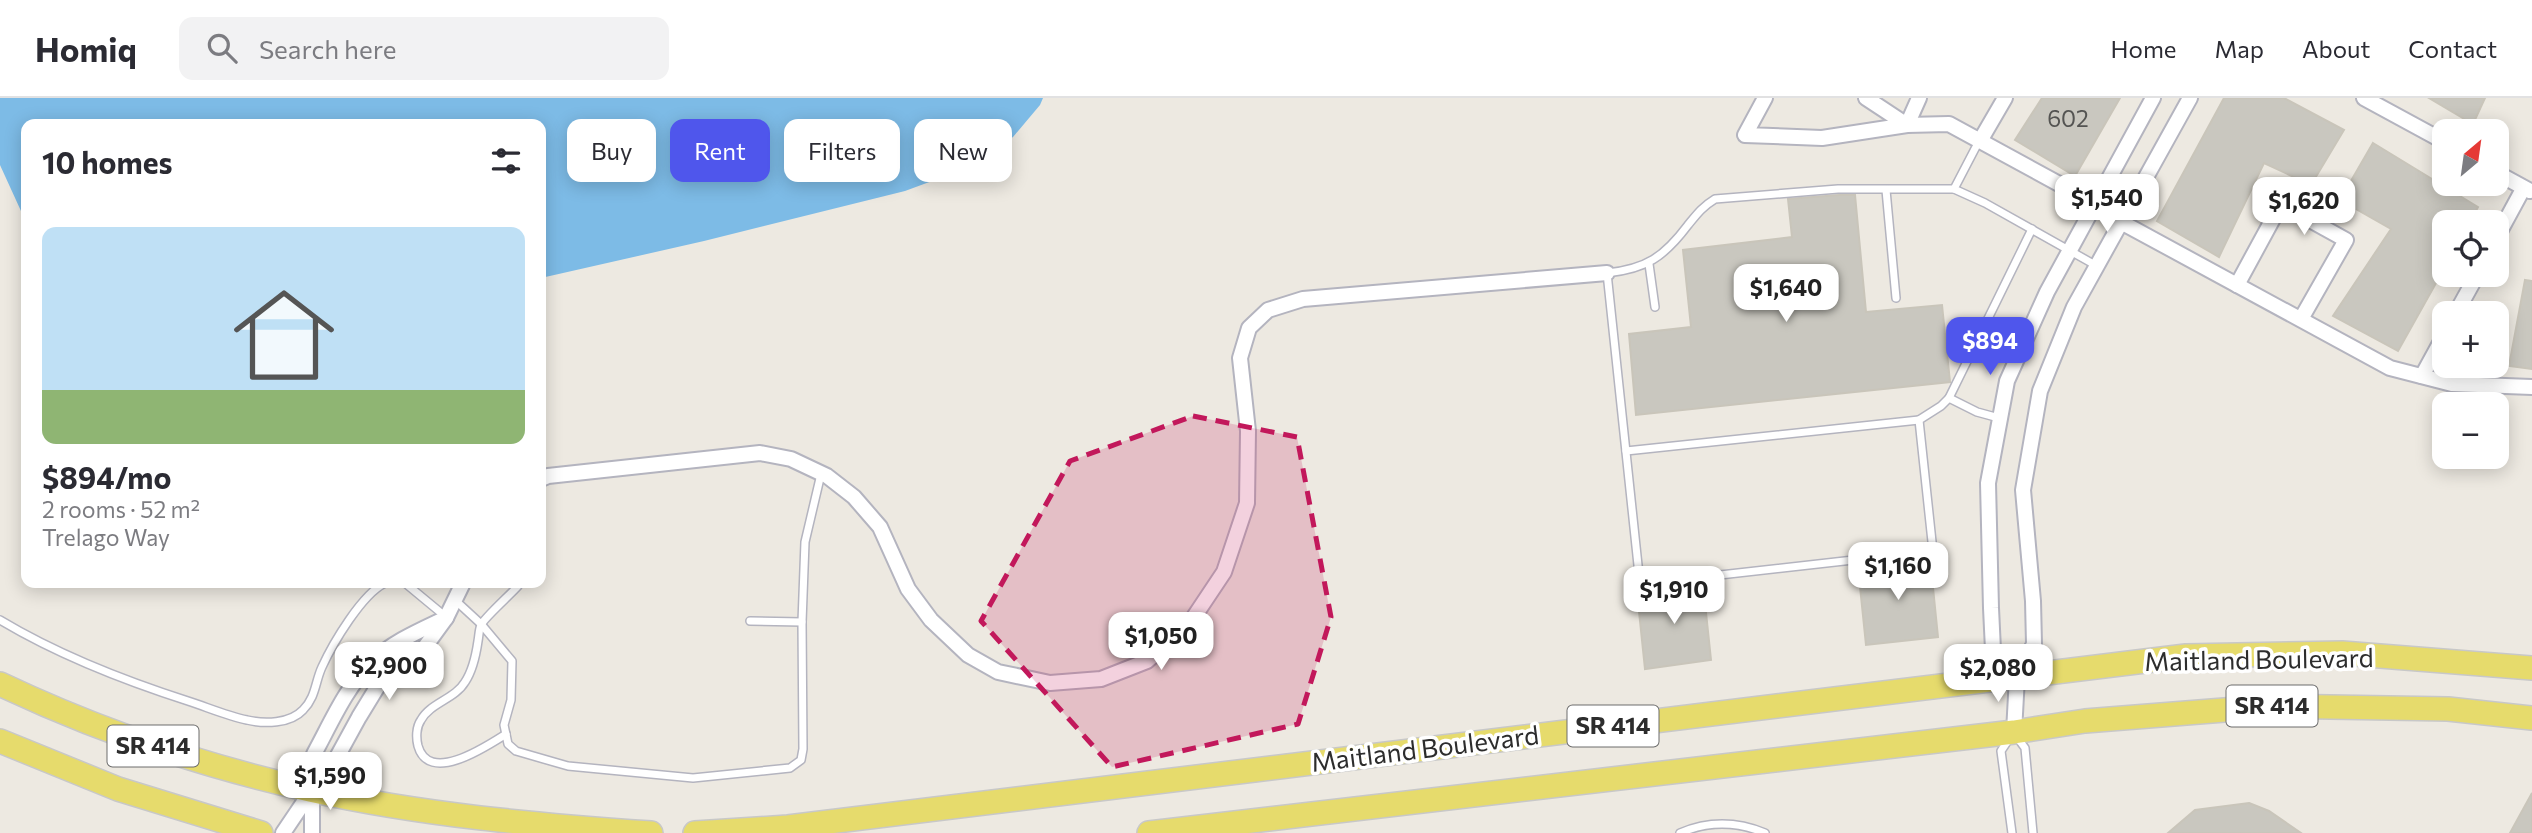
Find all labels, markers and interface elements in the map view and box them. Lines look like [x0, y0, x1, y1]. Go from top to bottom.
search box [179, 17, 669, 80]
text: Homiq [35, 28, 137, 69]
icon: search [203, 29, 241, 67]
text: Search here [259, 33, 396, 64]
text: Home [2111, 34, 2177, 63]
text: Map [2215, 34, 2264, 63]
text: About [2302, 34, 2370, 63]
text: Contact [2408, 34, 2497, 63]
house number: 602 [2047, 104, 2089, 132]
chip: Buy [567, 119, 656, 182]
chip: Rent [670, 119, 770, 182]
chip: Filters [784, 119, 900, 182]
chip: New [914, 119, 1012, 182]
north arrow [2432, 119, 2510, 196]
map controls [2432, 119, 2509, 469]
icon: filters [487, 142, 525, 180]
text: 10 homes [42, 143, 172, 180]
pin: $1,540 [2050, 174, 2164, 234]
pin: $1,620 [2247, 178, 2361, 237]
text: $1,540 [2071, 183, 2143, 211]
text: $1,620 [2268, 186, 2340, 214]
button: locate [2432, 210, 2509, 287]
pin: $1,640 [1729, 264, 1843, 324]
icon: home [221, 272, 347, 398]
text: $1,640 [1750, 273, 1822, 301]
button: + [2432, 301, 2509, 378]
pin: $894 [1949, 317, 2031, 377]
text: $894 [1962, 326, 2018, 354]
button: − [2432, 392, 2509, 469]
text: $894/mo [42, 458, 171, 495]
text: 2 rooms · 52 m² [42, 495, 200, 523]
text: Trelago Way [42, 523, 170, 551]
pin: $1,160 [1841, 542, 1955, 602]
text: $1,160 [1864, 551, 1932, 579]
pin: $1,910 [1617, 566, 1731, 626]
text: $1,910 [1640, 575, 1708, 603]
pin: $1,050 [1104, 612, 1218, 672]
text: $1,050 [1124, 621, 1198, 649]
street label: Maitland Boulevard [2144, 641, 2374, 676]
pin: $2,900 [332, 642, 446, 702]
pin: $2,080 [1941, 644, 2055, 704]
text: $2,900 [351, 651, 427, 679]
text: $2,080 [1960, 653, 2036, 681]
road number: SR 414 [2226, 686, 2318, 726]
road number: SR 414 [1568, 706, 1658, 746]
street label: Maitland Boulevard [1309, 718, 1540, 777]
road number: SR 414 [108, 726, 198, 766]
pin: $1,590 [273, 752, 387, 812]
text: $1,590 [294, 761, 366, 789]

